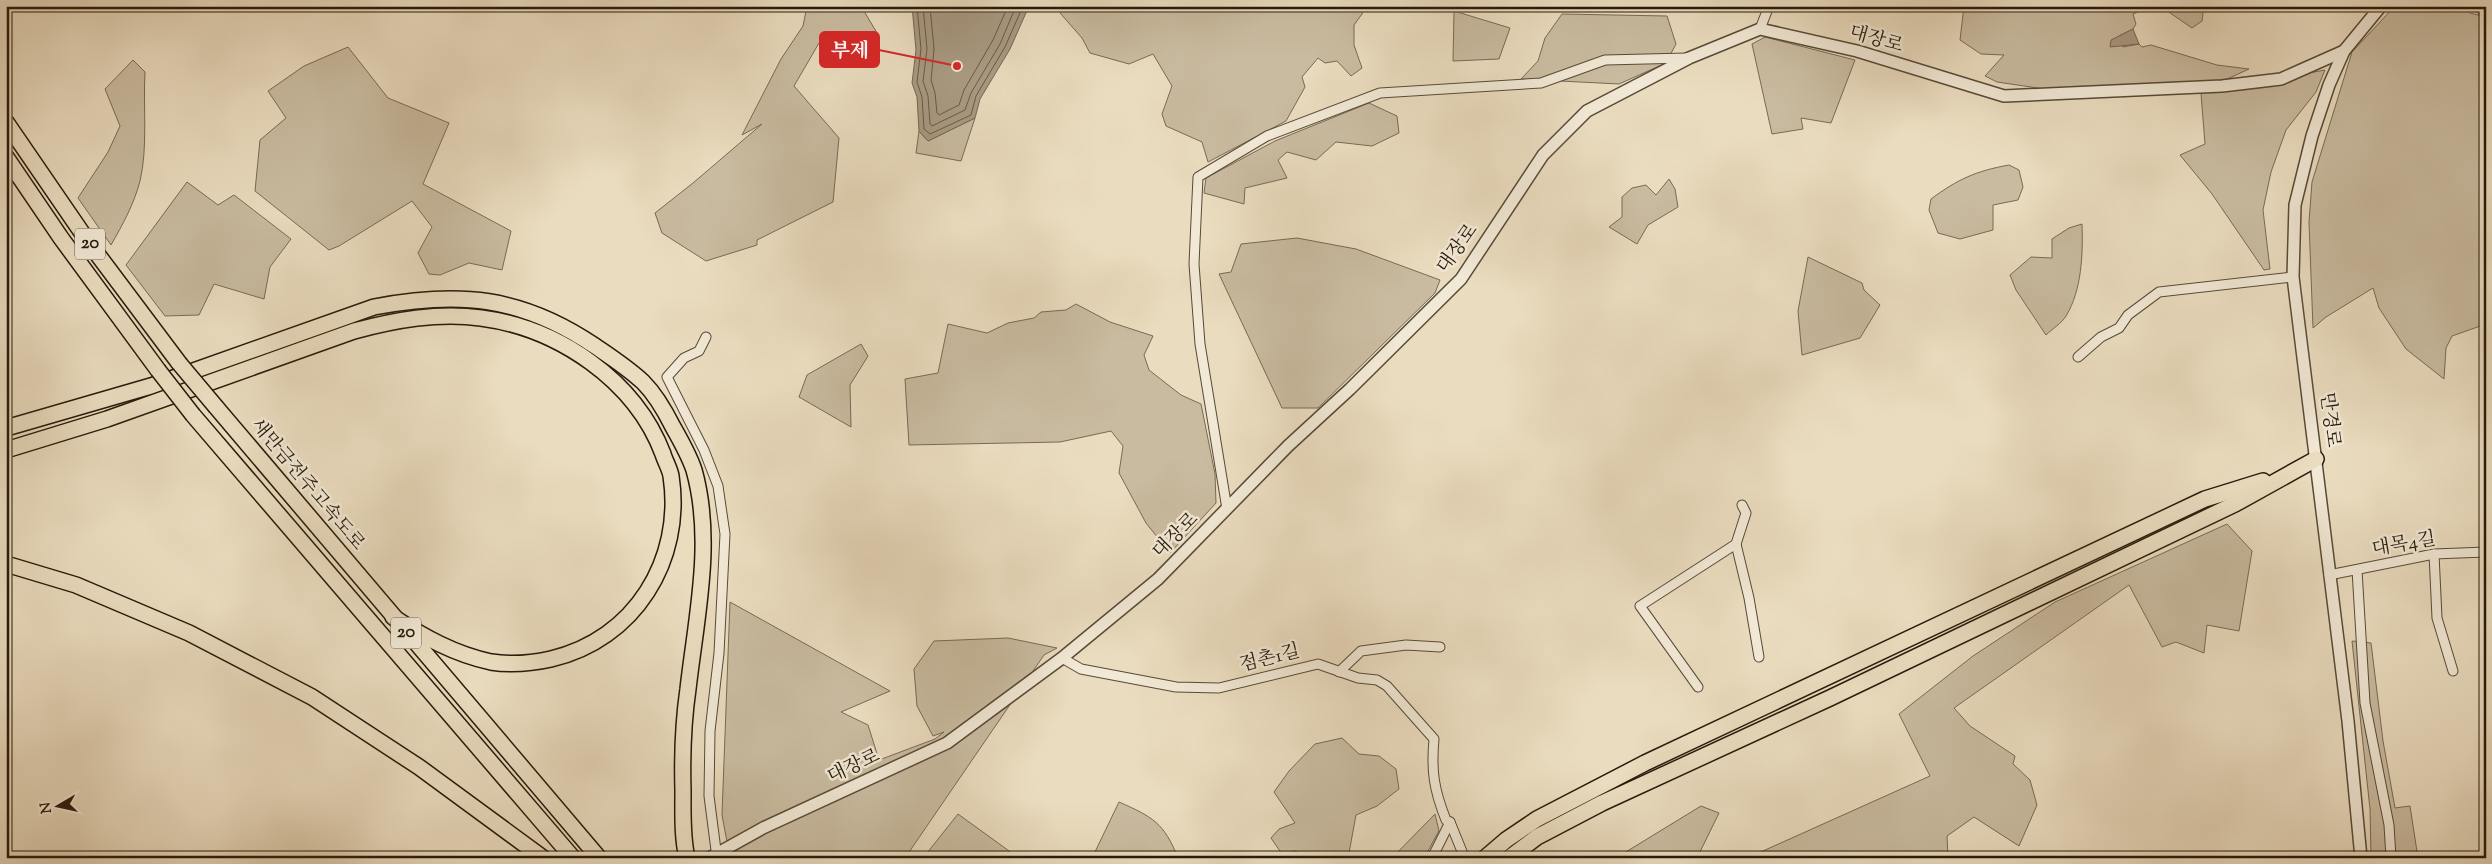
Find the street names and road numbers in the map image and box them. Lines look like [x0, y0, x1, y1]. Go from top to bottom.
street label: 대장로 [1846, 19, 1906, 61]
street label: 대장로 [1431, 219, 1485, 279]
road number: 20 [75, 228, 105, 260]
street label: 만경로 [2312, 391, 2346, 449]
street label: 새만금전주고속도로 [244, 413, 370, 557]
street label: 대장로 [1147, 507, 1205, 565]
street label: 대목4길 [2370, 526, 2438, 564]
road number: 20 [391, 618, 421, 648]
street label: 점촌1길 [1237, 638, 1303, 680]
street label: 대장로 [823, 743, 885, 791]

